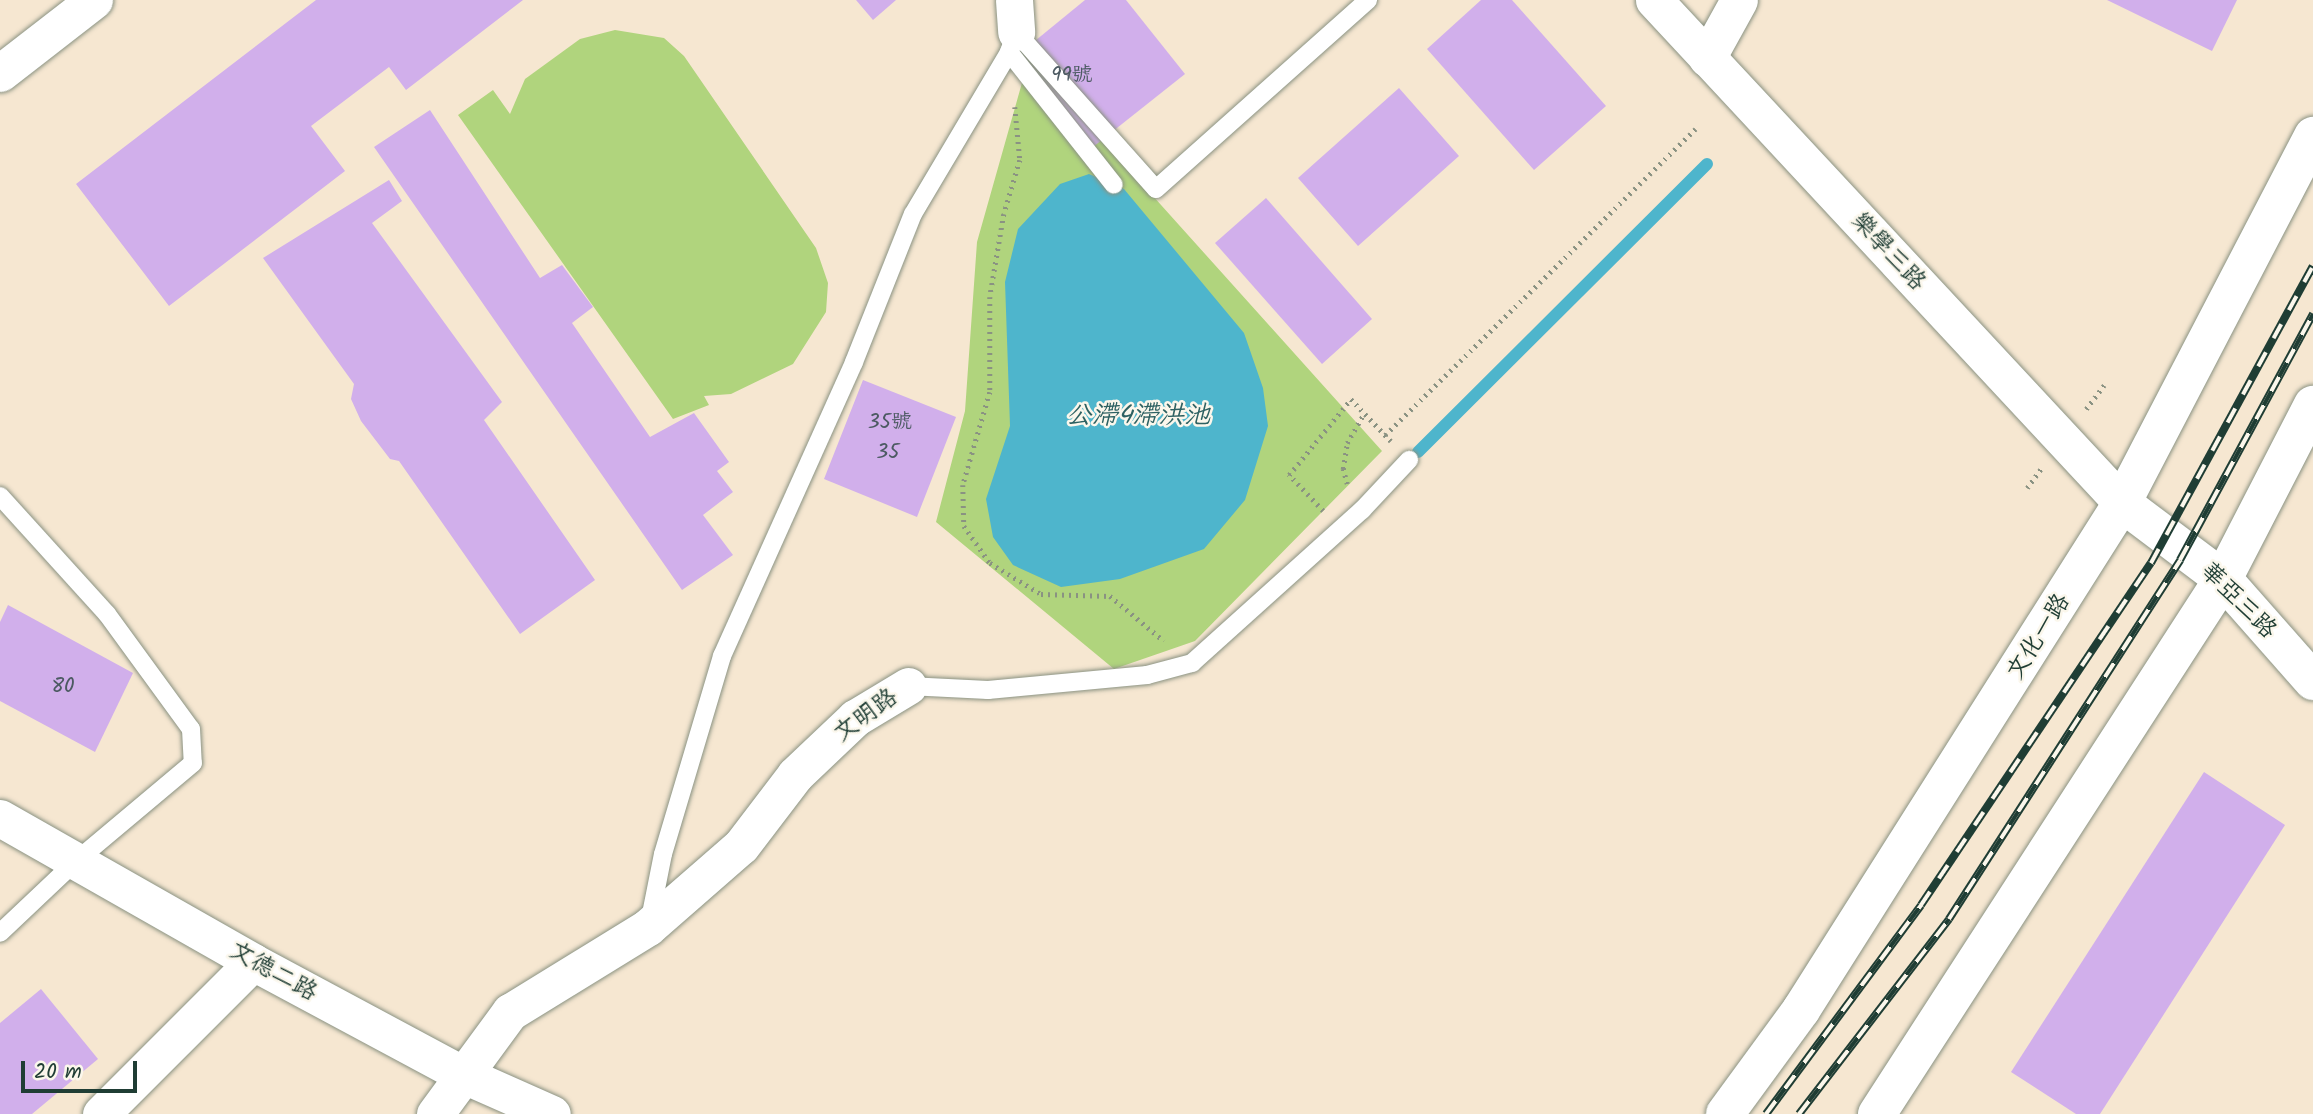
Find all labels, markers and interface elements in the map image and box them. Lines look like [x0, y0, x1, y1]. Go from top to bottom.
house number: 99號 [1051, 63, 1093, 89]
street label: 樂學三路 [1845, 207, 1931, 297]
water label: 公滯4滯洪池 [1066, 401, 1210, 433]
house number: 35號 [868, 410, 912, 436]
house number: 35 [876, 440, 900, 466]
street label: 華亞三路 [2194, 557, 2282, 645]
street label: 文化一路 [2001, 589, 2077, 685]
house number: 80 [51, 674, 75, 700]
street label: 文明路 [828, 683, 904, 749]
street label: 文德二路 [224, 936, 322, 1008]
scale bar [24, 1048, 140, 1092]
text: 20 m [34, 1056, 82, 1089]

